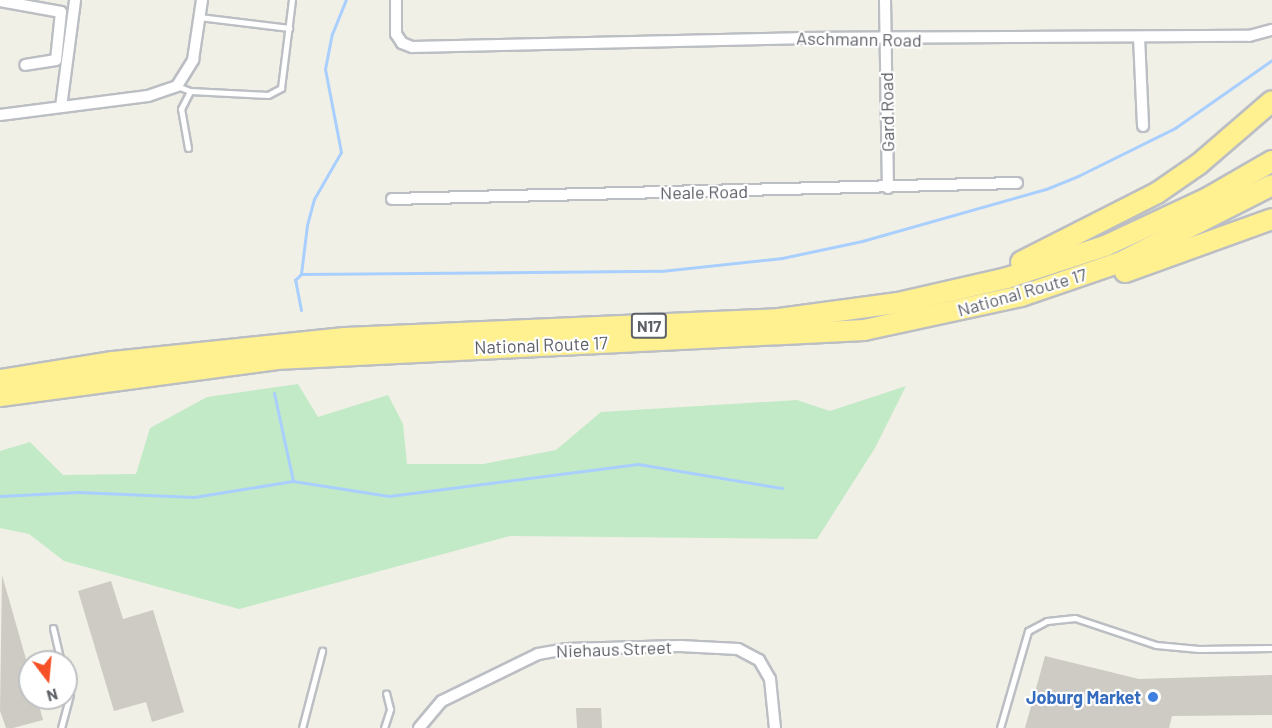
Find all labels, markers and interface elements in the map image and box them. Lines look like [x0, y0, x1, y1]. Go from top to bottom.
street label: Aschmann Road [796, 27, 922, 51]
street label: Gard Road [876, 72, 898, 152]
street label: Neale Road [660, 180, 748, 204]
street label: National Route 17 [955, 263, 1089, 321]
road number: N17 [630, 313, 668, 339]
street label: National Route 17 [474, 332, 608, 358]
street label: Niehaus Street [556, 636, 672, 662]
north arrow [18, 650, 78, 710]
text: N [45, 685, 60, 706]
place label: Joburg Market [1026, 686, 1141, 708]
marker: Joburg Market [1146, 690, 1160, 704]

